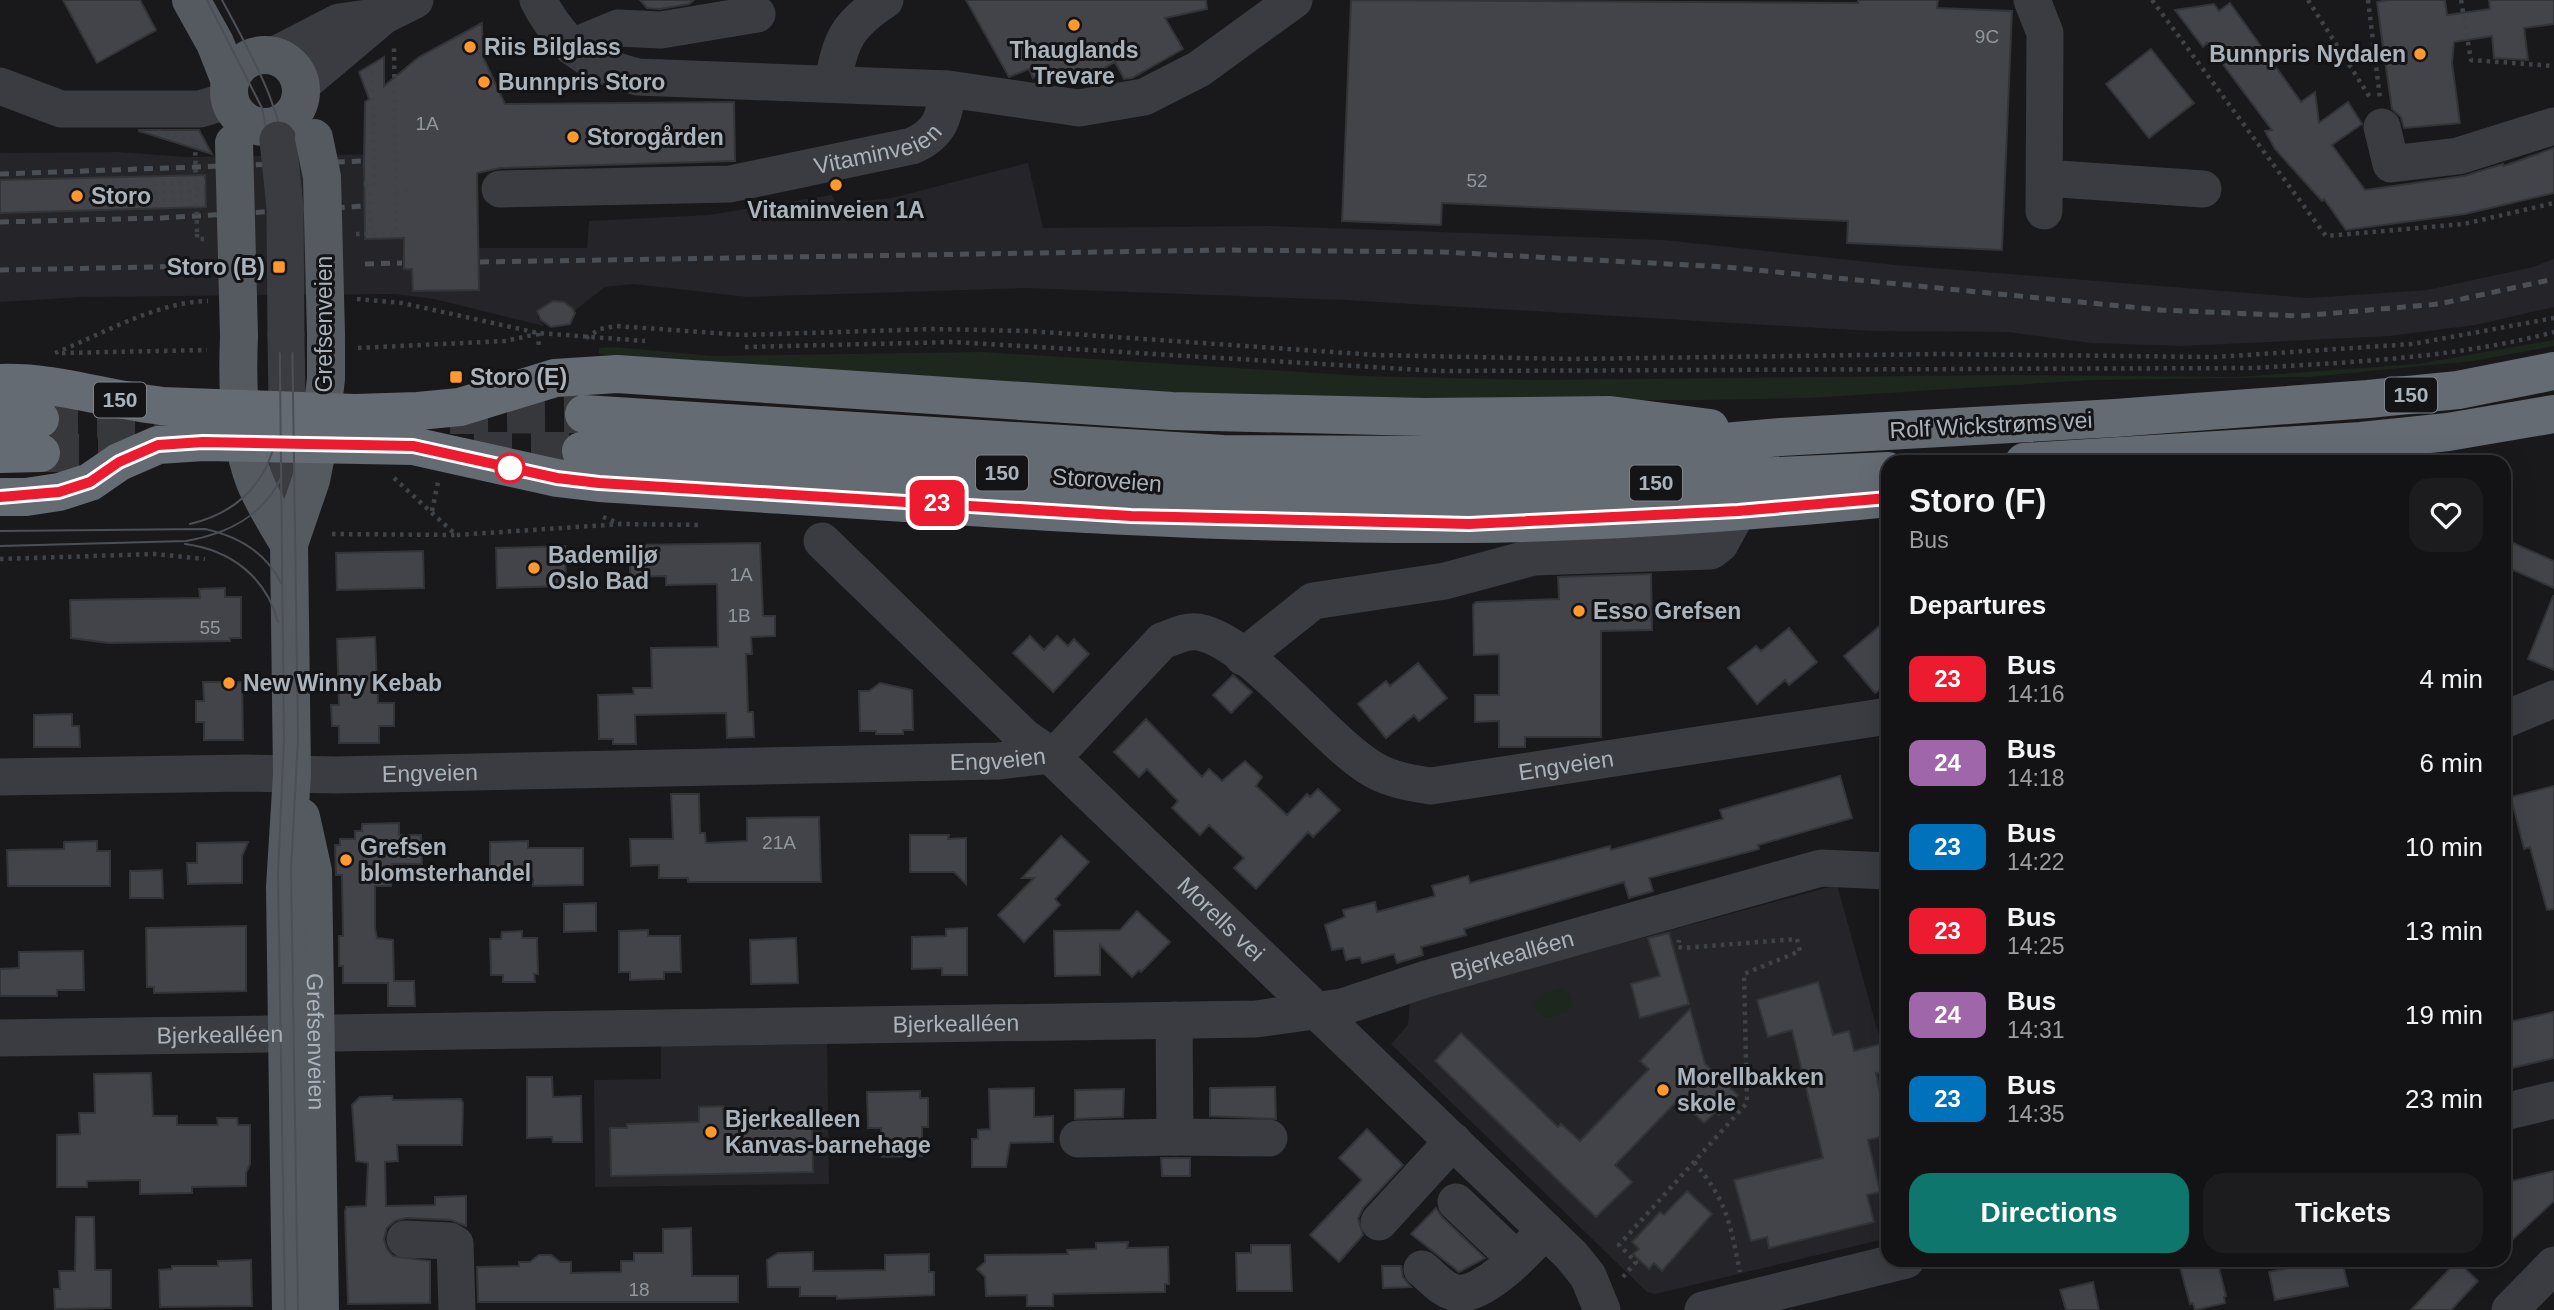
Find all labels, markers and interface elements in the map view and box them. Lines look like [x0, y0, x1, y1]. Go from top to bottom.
marker: Thauglands Trevare [1066, 17, 1082, 33]
house number: 9C [1975, 26, 1999, 47]
place label: Riis Bilglass [484, 34, 621, 60]
place label: Thauglands Trevare [1009, 37, 1139, 89]
marker: Riis Bilglass [462, 39, 478, 55]
place label: Bunnpris Nydalen [2209, 41, 2406, 67]
marker: Bunnpris Nydalen [2412, 46, 2428, 62]
place label: Bunnpris Storo [498, 69, 665, 95]
marker: Bunnpris Storo [476, 74, 492, 90]
house number: 1A [415, 113, 439, 134]
street label: Vitaminveien [812, 119, 947, 179]
place label: Storogården [587, 124, 724, 150]
marker: Storogården [565, 129, 581, 145]
house number: 52 [1466, 170, 1488, 191]
marker: Vitaminveien 1A [828, 177, 844, 193]
place label: Storo [91, 183, 151, 209]
marker: Storo [69, 188, 85, 204]
place label: Vitaminveien 1A [747, 197, 925, 223]
place label: Storo (B) [167, 254, 265, 280]
street label: Grefsenveien [311, 256, 337, 392]
marker: Storo (B) [271, 259, 287, 275]
place label: Storo (E) [470, 364, 567, 390]
marker: Storo (E) [448, 369, 464, 385]
road number: 150 [2385, 378, 2437, 412]
road number: 150 [94, 382, 146, 418]
street label: Rolf Wickstrøms vei [1889, 407, 2093, 443]
unlabelled marker [495, 453, 525, 483]
road number: 150 [976, 456, 1028, 490]
street label: Storoveien [1051, 463, 1163, 497]
road number: 150 [1630, 466, 1682, 500]
button: heart [2409, 478, 2483, 552]
line badge: 23 [906, 480, 968, 526]
text: Storo (F) [1909, 482, 2046, 519]
text: 23 [924, 489, 950, 516]
text: Bus [1909, 527, 1949, 553]
place label: Bademiljø Oslo Bad [548, 542, 658, 594]
marker: Bademiljø Oslo Bad [526, 560, 542, 576]
house number: 1A [729, 564, 753, 585]
text: Departures [1909, 590, 2046, 620]
place label: Esso Grefsen [1593, 598, 1741, 624]
marker: Esso Grefsen [1571, 603, 1587, 619]
house number: 1B [727, 605, 751, 626]
house number: 55 [199, 617, 221, 638]
text: Bus [2007, 650, 2056, 680]
text: 4 min [2419, 664, 2483, 694]
text: 23 [1934, 665, 1961, 692]
place label: New Winny Kebab [243, 670, 442, 696]
marker: New Winny Kebab [221, 675, 237, 691]
text: 14:16 [2007, 681, 2065, 707]
text: Bus [2007, 734, 2056, 764]
street label: Engveien [950, 743, 1047, 775]
street label: Engveien [1517, 745, 1615, 785]
text: 6 min [2419, 748, 2483, 778]
text: 24 [1934, 749, 1961, 776]
street label: Engveien [382, 759, 478, 787]
text: 14:18 [2007, 765, 2065, 791]
text: Bus [2007, 818, 2056, 848]
house number: 21A [762, 832, 796, 853]
text: 10 min [2405, 832, 2483, 862]
text: 23 [1934, 833, 1961, 860]
place label: Grefsen blomsterhandel [360, 834, 531, 886]
text: 14:22 [2007, 849, 2065, 875]
marker: Grefsen blomsterhandel [338, 852, 354, 868]
street label: Morells vei [1172, 872, 1270, 967]
text: Bus [2007, 902, 2056, 932]
text: 13 min [2405, 916, 2483, 946]
text: 23 [1934, 917, 1961, 944]
street label: Bjerkealléen [1448, 925, 1577, 984]
text: 14:25 [2007, 933, 2065, 959]
street label: Grefsenveien [302, 973, 330, 1110]
text: Bus [2007, 986, 2056, 1016]
text: 19 min [2405, 1000, 2483, 1030]
text: 24 [1934, 1001, 1961, 1028]
street label: Bjerkealléen [892, 1010, 1019, 1037]
text: 14:31 [2007, 1017, 2065, 1043]
street label: Bjerkealléen [156, 1021, 284, 1049]
place label: Morellbakken skole [1677, 1064, 1824, 1116]
text: Bus [2007, 1070, 2056, 1100]
marker: Morellbakken skole [1655, 1082, 1671, 1098]
text: 23 min [2405, 1084, 2483, 1114]
text: 23 [1934, 1085, 1961, 1112]
text: 14:35 [2007, 1101, 2065, 1127]
place label: Bjerkealleen Kanvas-barnehage [725, 1106, 931, 1158]
marker: Bjerkealleen Kanvas-barnehage [703, 1124, 719, 1140]
button: Directions [1909, 1173, 2189, 1253]
button: Tickets [2203, 1173, 2483, 1253]
house number: 18 [628, 1279, 650, 1300]

